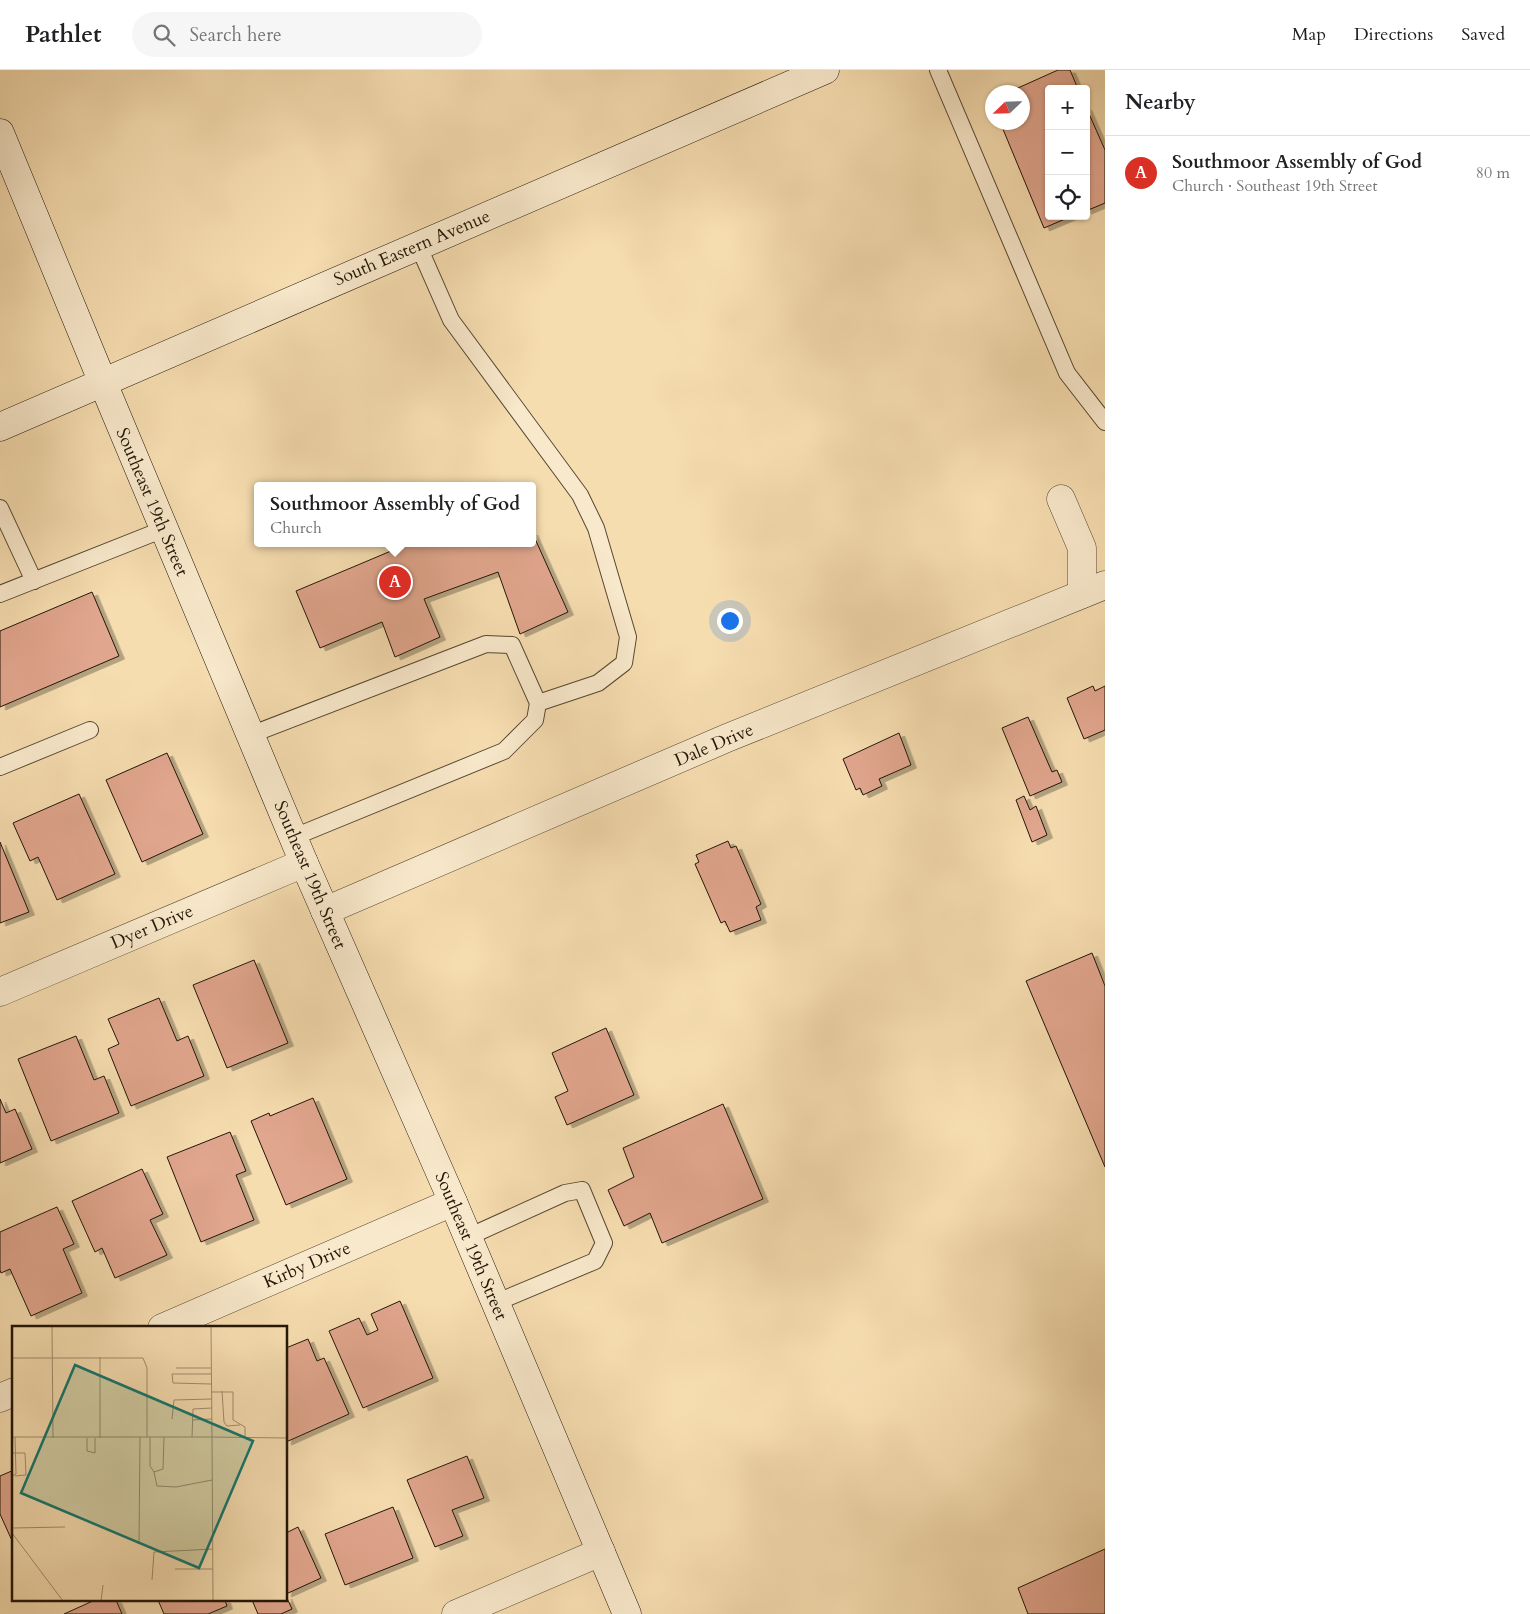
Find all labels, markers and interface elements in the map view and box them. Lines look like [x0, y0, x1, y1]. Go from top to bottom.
search box [132, 12, 482, 57]
text: Pathlet [25, 18, 102, 51]
icon: search [150, 21, 178, 49]
text: Search here [190, 22, 282, 48]
text: Map [1292, 22, 1326, 47]
text: Directions [1354, 22, 1433, 47]
text: Saved [1461, 22, 1505, 47]
north arrow [985, 85, 1030, 130]
map controls [1045, 85, 1090, 220]
button: + [1045, 85, 1090, 130]
text: Nearby [1125, 88, 1196, 117]
button: − [1045, 130, 1090, 175]
text: Southmoor Assembly of God [1172, 149, 1422, 175]
text: A [1135, 162, 1147, 184]
text: 80 m [1476, 162, 1510, 184]
button: locate [1045, 175, 1090, 220]
text: Church · Southeast 19th Street [1172, 175, 1378, 197]
street label: South Eastern Avenue [330, 204, 494, 292]
street label: Southeast 19th Street [109, 424, 195, 580]
popup [254, 482, 536, 547]
text: Southmoor Assembly of God [270, 491, 520, 517]
text: Church [270, 517, 322, 539]
pin: A [379, 563, 411, 601]
your location [717, 608, 743, 634]
street label: Dale Drive [671, 717, 757, 773]
street label: Southeast 19th Street [267, 797, 353, 953]
street label: Dyer Drive [107, 898, 197, 956]
street label: Southeast 19th Street [428, 1168, 514, 1324]
street label: Kirby Drive [260, 1235, 354, 1295]
inset map [12, 1326, 288, 1602]

